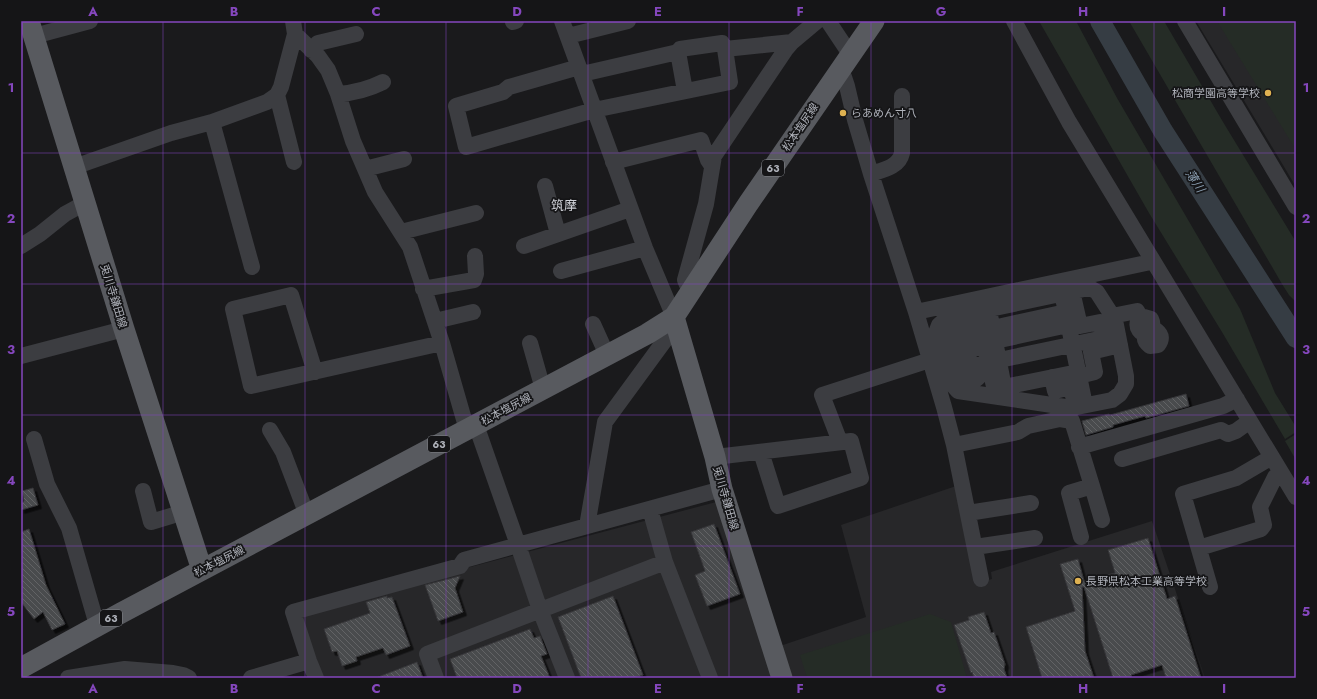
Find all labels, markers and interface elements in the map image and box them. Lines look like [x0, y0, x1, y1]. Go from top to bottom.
text: A [87, 2, 98, 21]
text: B [230, 2, 239, 21]
text: C [371, 2, 381, 21]
text: D [512, 2, 522, 21]
text: E [654, 2, 662, 21]
text: F [796, 2, 804, 21]
text: G [936, 2, 947, 21]
text: H [1078, 2, 1088, 21]
text: I [1222, 2, 1226, 21]
text: 1 [8, 78, 14, 97]
text: 1 [1303, 78, 1309, 97]
place label: 松商学園高等学校 [1172, 85, 1260, 101]
marker: 松商学園高等学校 [1263, 88, 1273, 98]
street label: 松本塩尻線 [778, 100, 822, 154]
place label: らあめん寸八 [851, 105, 917, 121]
marker: らあめん寸八 [838, 108, 848, 118]
road number: 63 [762, 160, 784, 176]
water label: 薄川 [1181, 166, 1210, 198]
district label: 筑摩 [551, 196, 577, 215]
text: 2 [7, 209, 15, 228]
text: 2 [1302, 209, 1310, 228]
street label: 兎川寺鎌田線 [97, 262, 131, 330]
text: 3 [7, 340, 15, 359]
text: 3 [1302, 340, 1310, 359]
street label: 松本塩尻線 [478, 389, 534, 429]
road number: 63 [428, 436, 450, 452]
street label: 兎川寺鎌田線 [709, 464, 743, 532]
text: 4 [6, 471, 16, 490]
text: 4 [1301, 471, 1311, 490]
street label: 松本塩尻線 [191, 541, 247, 581]
place label: 長野県松本工業高等学校 [1086, 573, 1207, 589]
marker: 長野県松本工業高等学校 [1073, 576, 1083, 586]
text: 5 [7, 602, 15, 621]
text: 5 [1302, 602, 1310, 621]
road number: 63 [100, 610, 122, 626]
text: A [87, 679, 98, 698]
text: B [230, 679, 239, 698]
text: C [371, 679, 381, 698]
text: D [512, 679, 522, 698]
text: E [654, 679, 662, 698]
text: F [796, 679, 804, 698]
text: G [936, 679, 947, 698]
text: H [1078, 679, 1088, 698]
text: I [1222, 679, 1226, 698]

